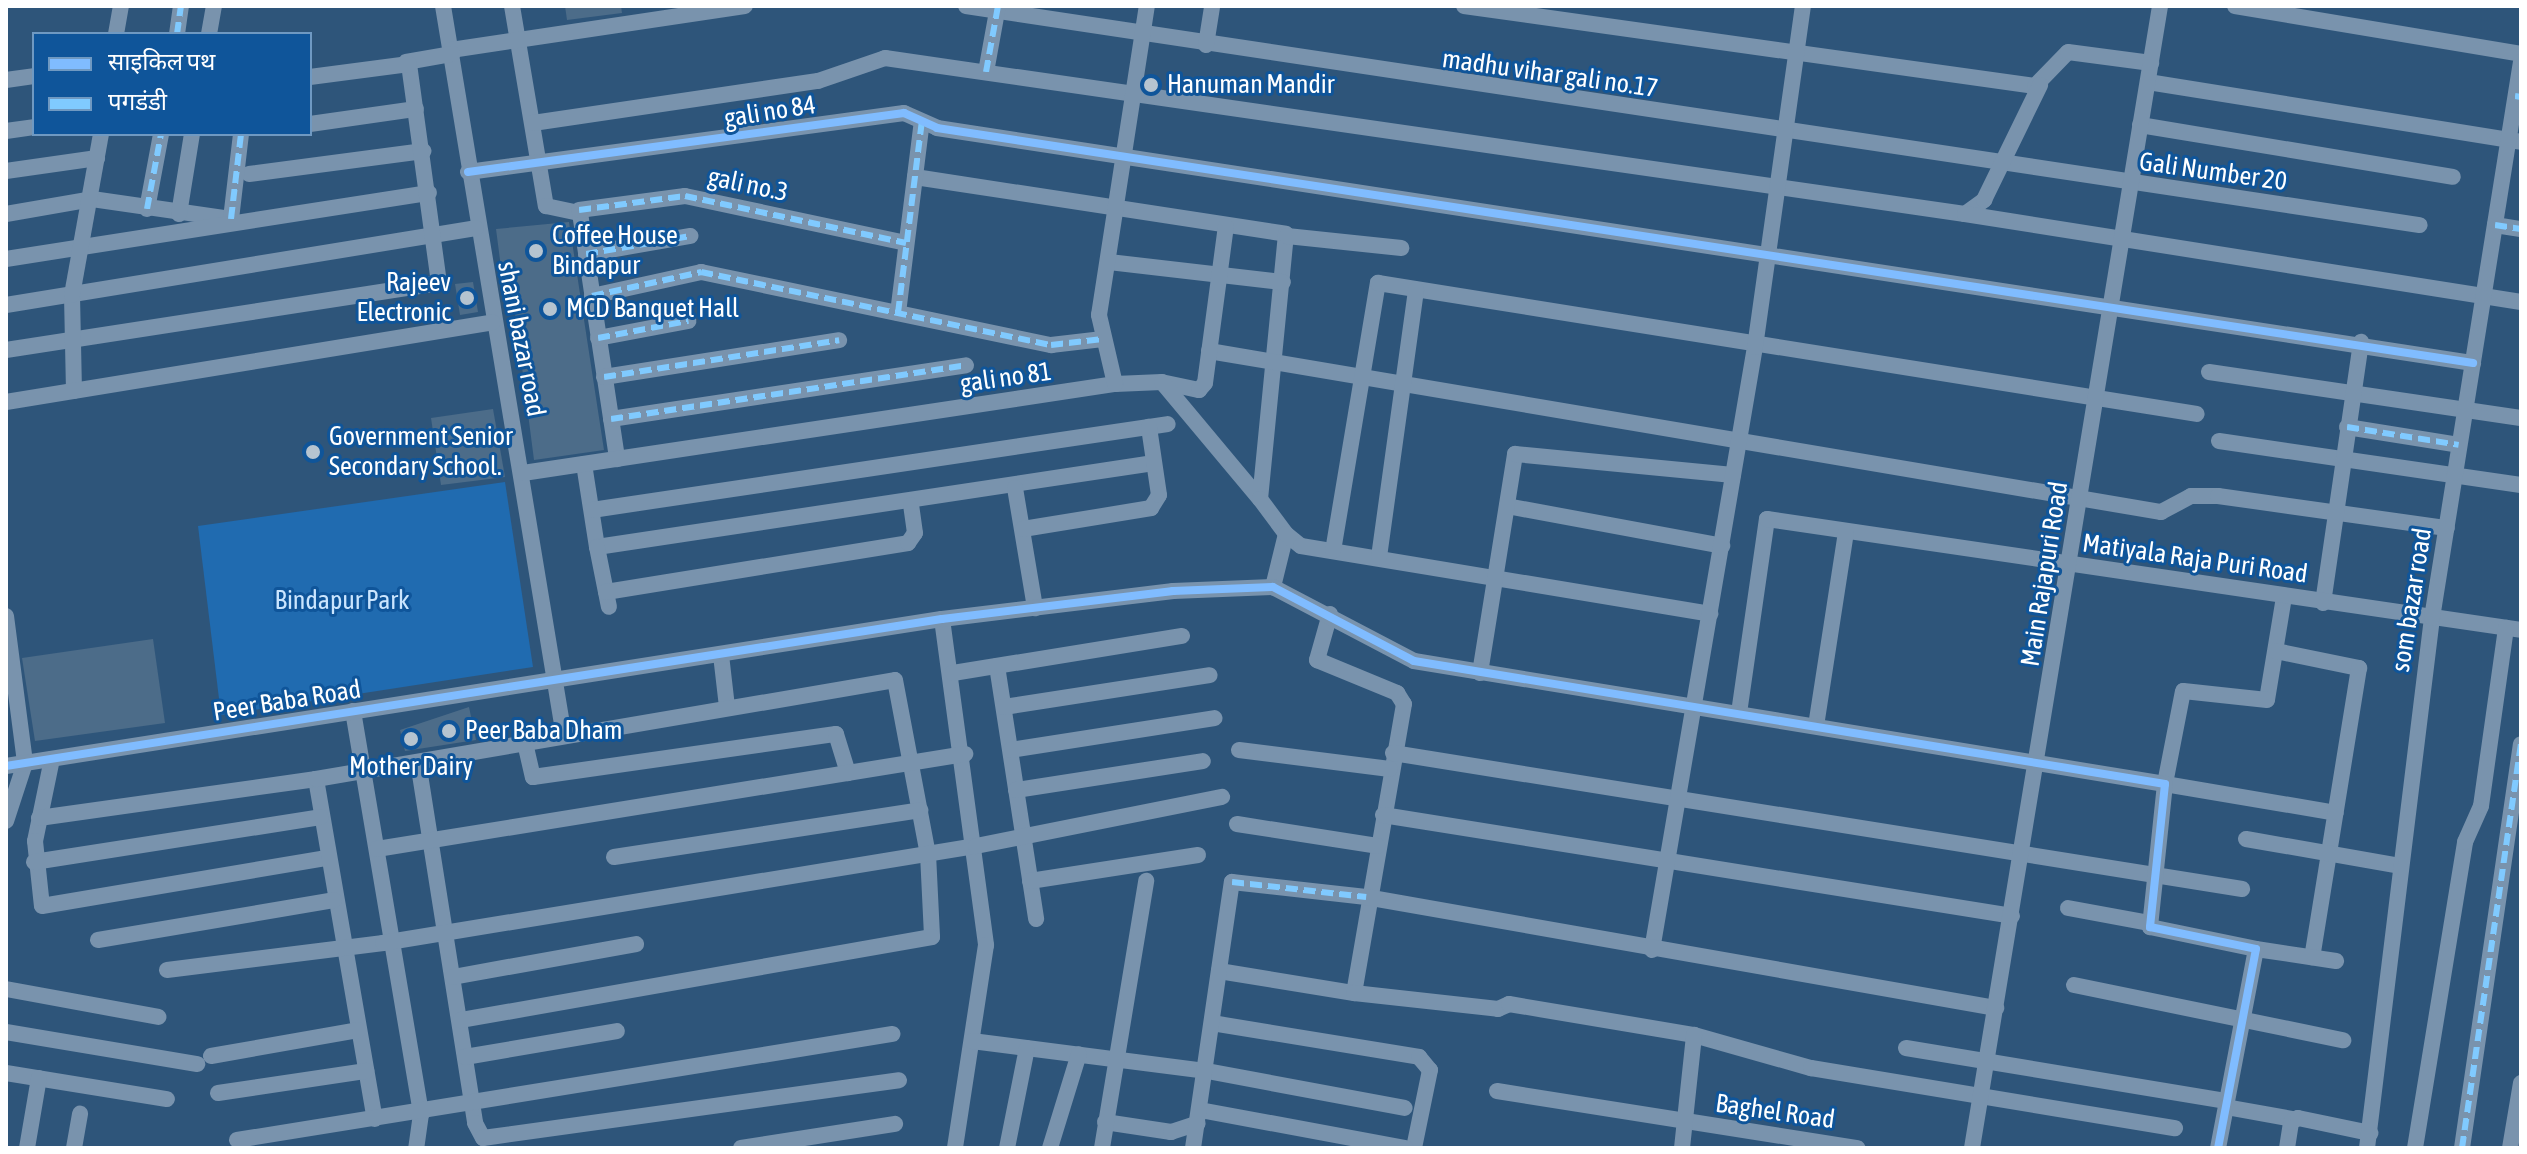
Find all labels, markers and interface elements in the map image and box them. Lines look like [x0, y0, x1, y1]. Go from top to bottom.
legend [32, 32, 312, 136]
street label: madhu vihar gali no.17 [1440, 43, 1660, 105]
text: साइकिल पथ [108, 48, 215, 75]
place label: Hanuman Mandir [1167, 69, 1334, 101]
marker: Hanuman Mandir [1142, 76, 1160, 94]
text: पगडंडी [108, 88, 167, 115]
street label: gali no 84 [722, 89, 818, 135]
street label: Gali Number 20 [2137, 146, 2289, 198]
street label: gali no.3 [705, 161, 791, 209]
place label: Coffee House Bindapur [552, 220, 678, 282]
marker: Coffee House Bindapur [527, 242, 545, 260]
street label: shani bazar road [491, 259, 551, 419]
place label: Rajeev Electronic [356, 267, 451, 328]
marker: Rajeev Electronic [458, 289, 476, 307]
place label: MCD Banquet Hall [566, 293, 739, 325]
marker: MCD Banquet Hall [541, 300, 559, 318]
street label: gali no 81 [958, 356, 1054, 400]
place label: Government Senior Secondary School. [329, 421, 513, 482]
marker: Government Senior Secondary School. [304, 443, 322, 461]
street label: Main Rajapuri Road [2015, 479, 2075, 669]
street label: som bazar road [2385, 526, 2439, 674]
street label: Matiyala Raja Puri Road [2080, 528, 2310, 590]
park label: Bindapur Park [275, 585, 409, 617]
street label: Peer Baba Road [211, 674, 363, 728]
place label: Peer Baba Dham [465, 715, 623, 747]
marker: Peer Baba Dham [440, 722, 458, 740]
marker: Mother Dairy [402, 730, 420, 748]
place label: Mother Dairy [349, 751, 473, 783]
street label: Baghel Road [1713, 1088, 1837, 1136]

